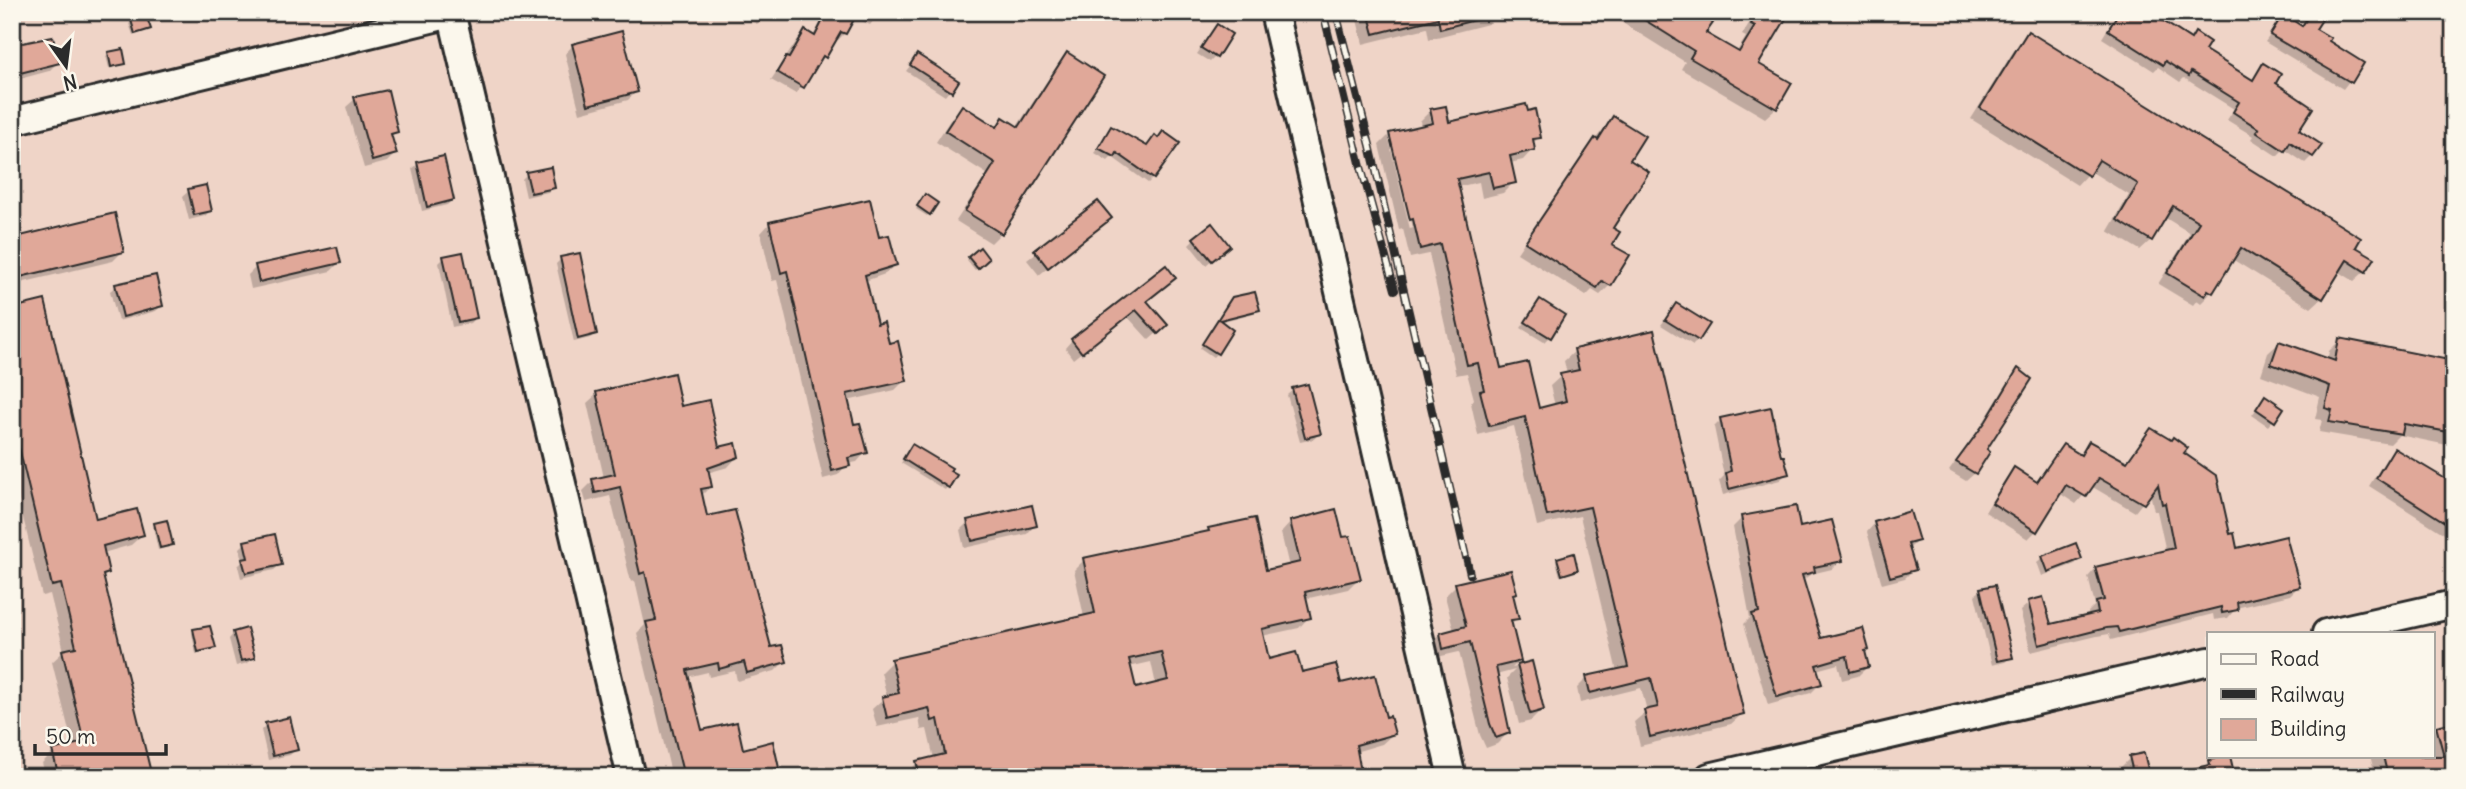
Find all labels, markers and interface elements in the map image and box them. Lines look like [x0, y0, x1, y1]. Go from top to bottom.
north arrow [32, 32, 102, 102]
text: N [61, 69, 79, 96]
legend [2207, 632, 2434, 758]
text: Road [2270, 645, 2319, 672]
text: Railway [2270, 681, 2345, 708]
scale bar [35, 712, 166, 756]
text: Building [2270, 715, 2346, 742]
text: 50 m [46, 723, 95, 750]

